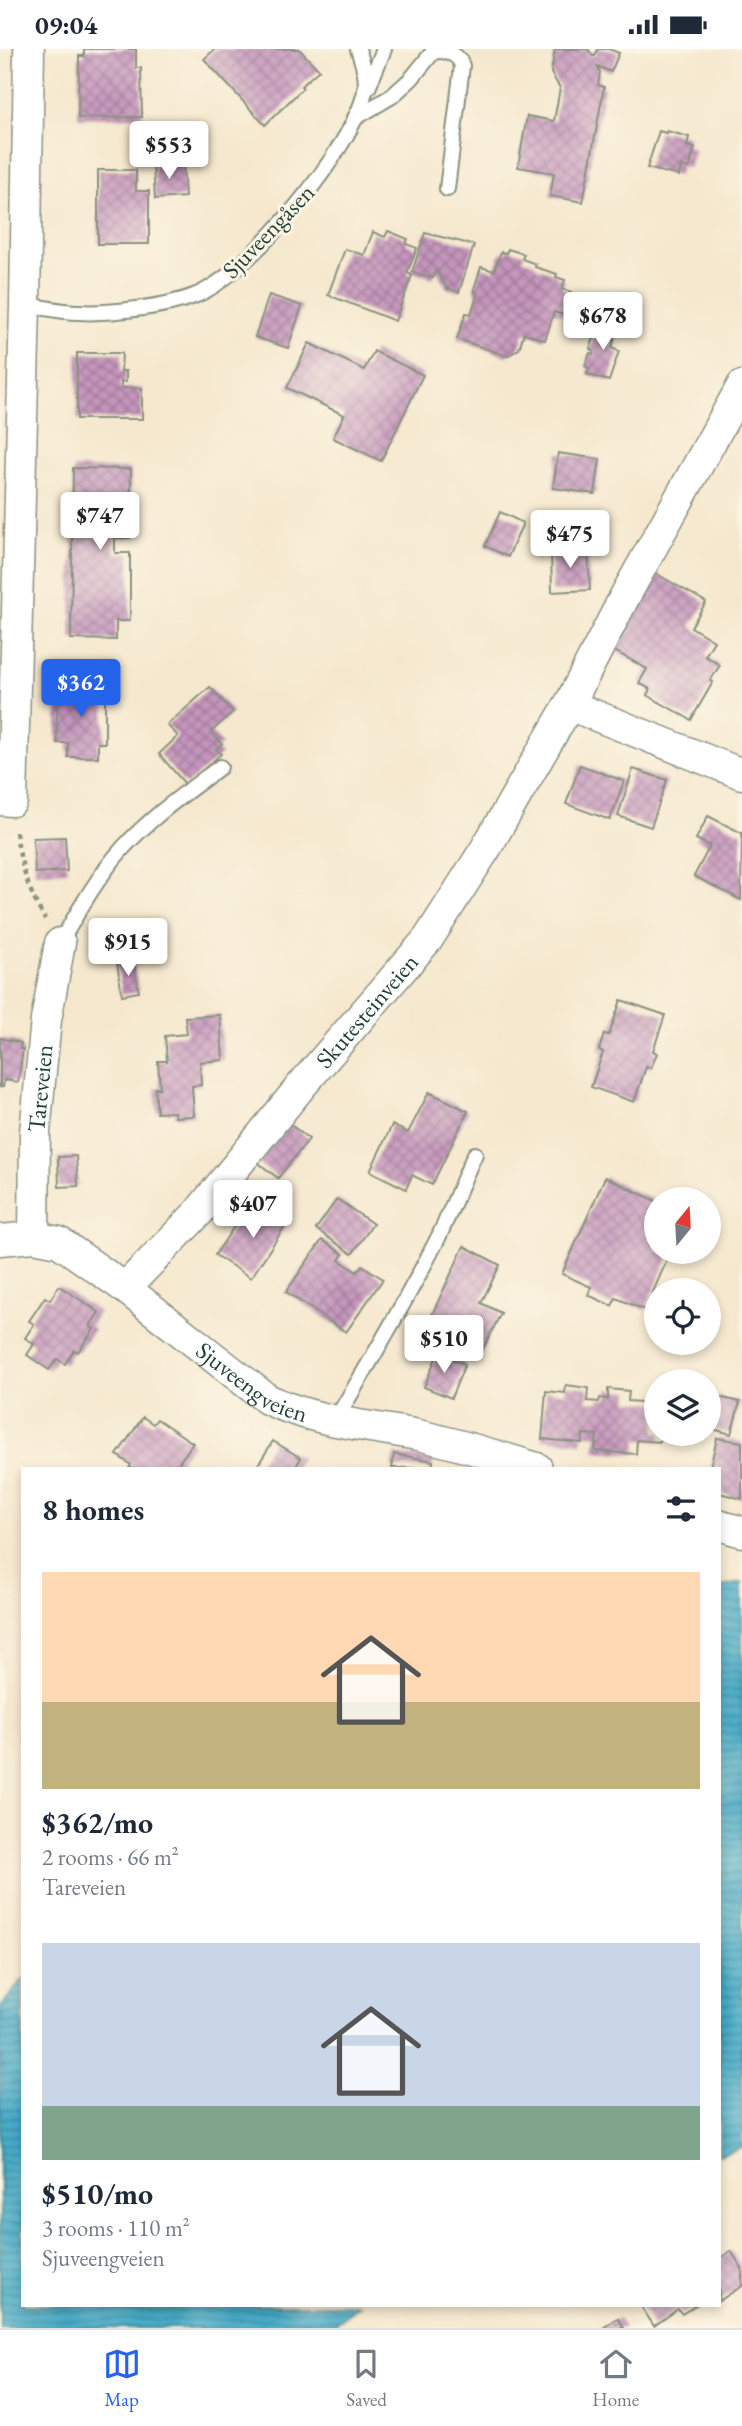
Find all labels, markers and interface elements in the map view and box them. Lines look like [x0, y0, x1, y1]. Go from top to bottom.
text: 09:04 [35, 8, 97, 42]
pin: $553 [128, 121, 210, 181]
text: $553 [145, 129, 193, 159]
street label: Sjuveengåsen [215, 177, 321, 285]
pin: $678 [562, 293, 644, 352]
text: $678 [579, 300, 627, 330]
pin: $747 [59, 493, 141, 552]
text: $747 [76, 500, 124, 530]
pin: $475 [529, 511, 611, 570]
text: $475 [546, 518, 594, 548]
pin: $362 [40, 659, 122, 719]
text: $362 [57, 667, 105, 697]
pin: $915 [87, 919, 169, 978]
text: $915 [104, 926, 152, 956]
street label: Skutesteinveien [308, 946, 425, 1074]
street label: Tareveien [20, 1043, 59, 1133]
pin: $407 [212, 1181, 294, 1240]
north arrow [644, 1187, 721, 1263]
map controls [644, 1187, 721, 1446]
text: $407 [229, 1188, 277, 1218]
button: locate [644, 1278, 721, 1355]
pin: $510 [403, 1315, 485, 1375]
text: $510 [420, 1323, 468, 1353]
street label: Sjuveengveien [190, 1334, 312, 1429]
button: layers [644, 1369, 721, 1446]
text: 8 homes [42, 1490, 144, 1529]
icon: filters [662, 1490, 700, 1528]
icon: home [308, 1617, 434, 1743]
text: $362/mo [42, 1803, 153, 1842]
text: 2 rooms · 66 m² [42, 1842, 179, 1872]
text: Tareveien [42, 1872, 126, 1902]
icon: home [308, 1988, 434, 2114]
text: $510/mo [42, 2174, 153, 2213]
text: 3 rooms · 110 m² [42, 2213, 190, 2243]
text: Sjuveengveien [42, 2243, 165, 2273]
tab: Map [103, 2345, 141, 2412]
tab: Saved [346, 2345, 387, 2412]
tab: Home [592, 2345, 639, 2412]

